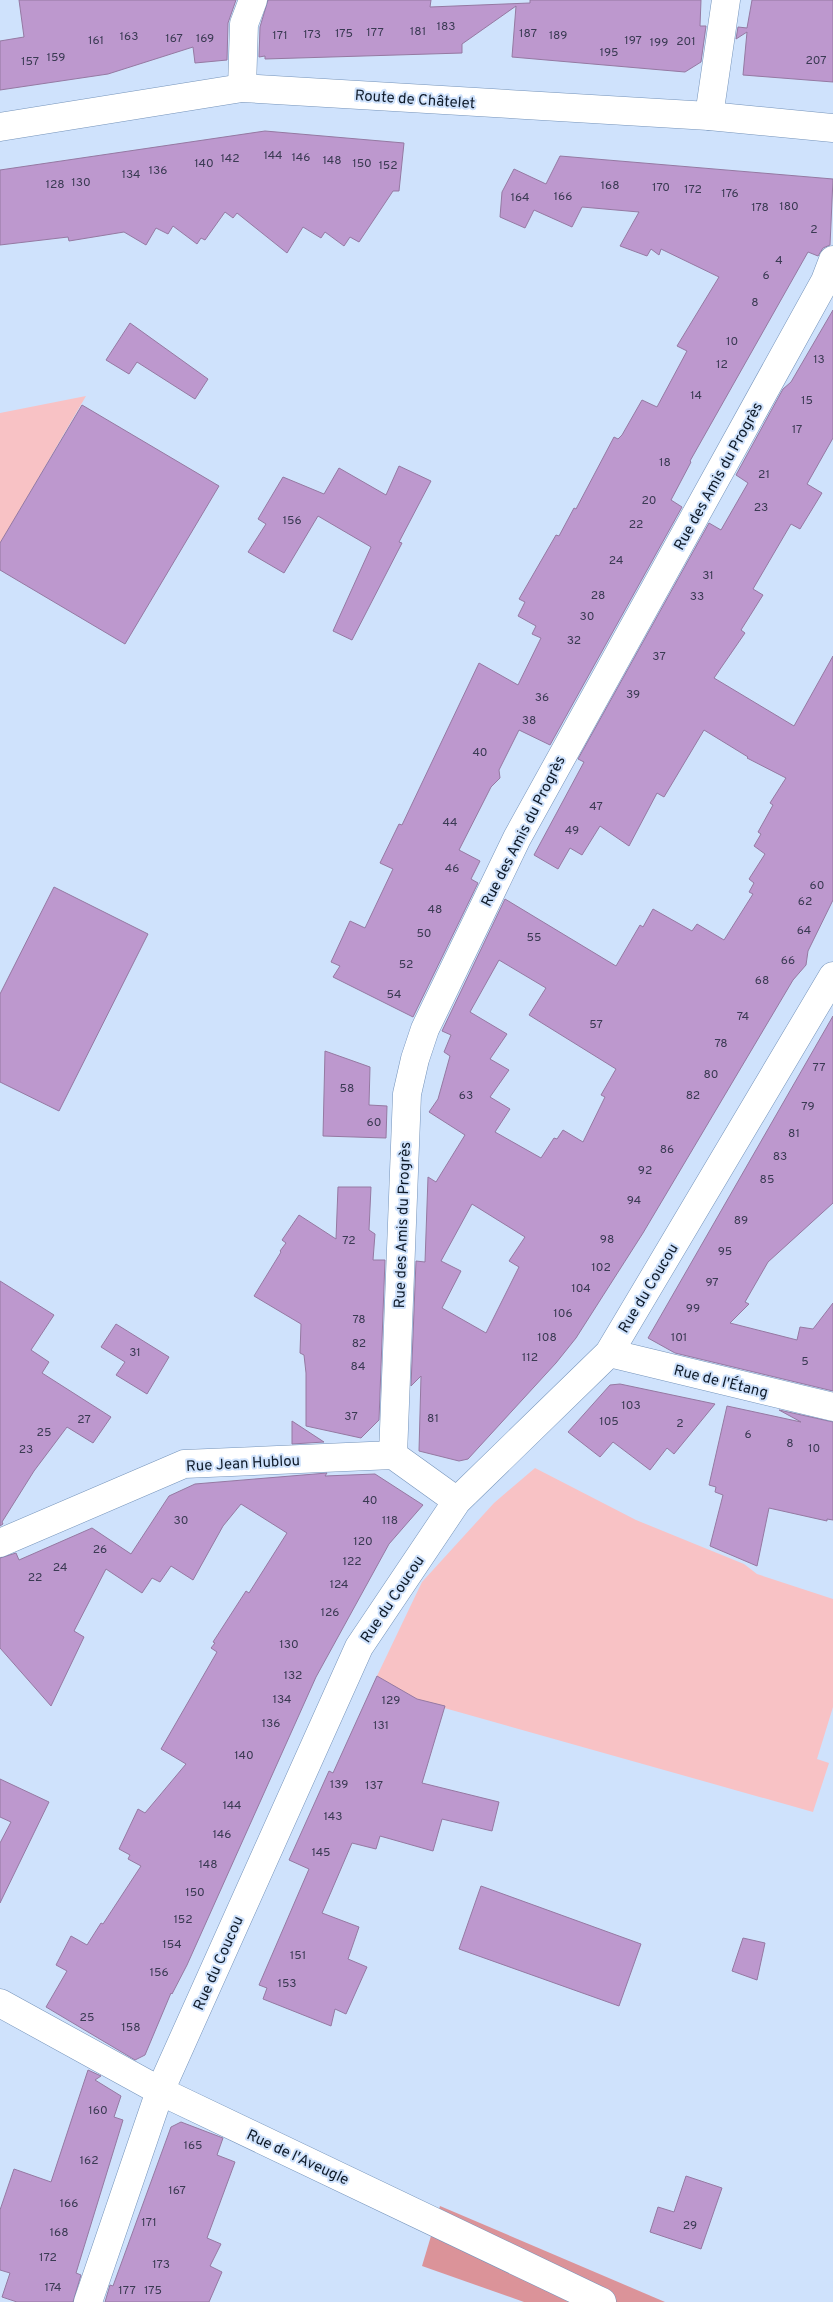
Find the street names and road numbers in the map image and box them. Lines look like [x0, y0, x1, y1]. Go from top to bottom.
street label: Route de Châtelet [354, 87, 476, 114]
street label: Rue des Amis du Progrès [671, 399, 768, 554]
street label: Rue des Amis du Progrès [478, 753, 571, 910]
street label: Rue des Amis du Progrès [391, 1141, 416, 1309]
street label: Rue du Coucou [615, 1241, 683, 1337]
street label: Rue de l'Étang [672, 1361, 770, 1403]
street label: Rue Jean Hublou [186, 1452, 301, 1477]
street label: Rue du Coucou [357, 1553, 429, 1647]
street label: Rue du Coucou [190, 1914, 249, 2014]
street label: Rue de l'Aveugle [243, 2126, 352, 2190]

